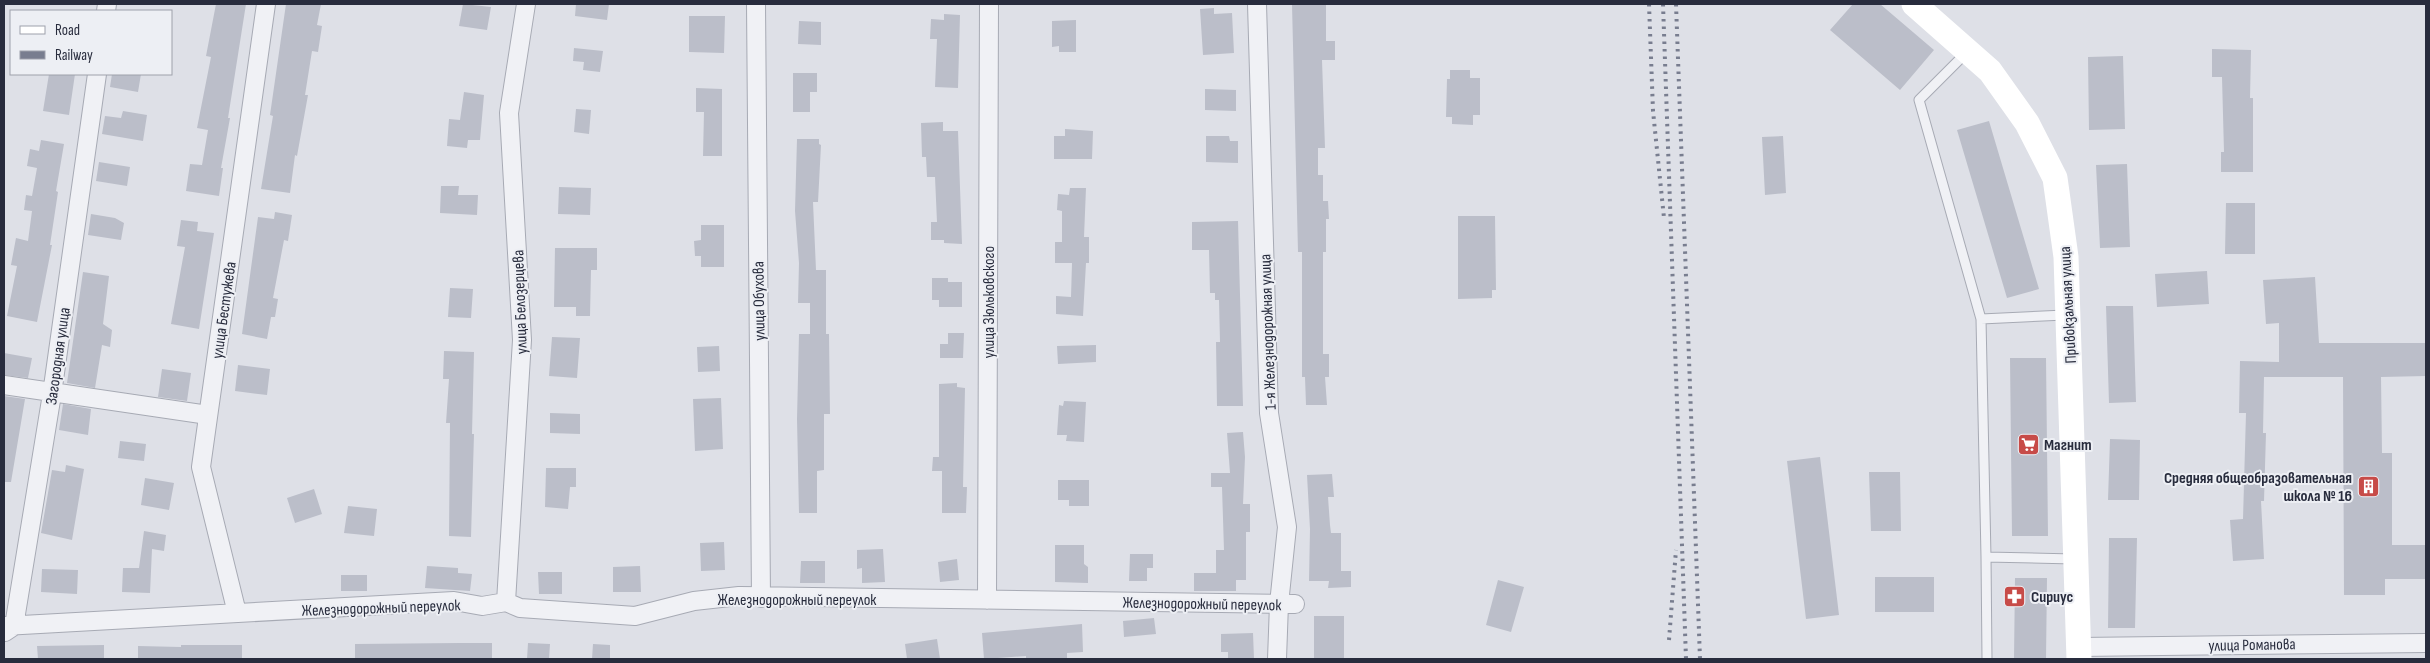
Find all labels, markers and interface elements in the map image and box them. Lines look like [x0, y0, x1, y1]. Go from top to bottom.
legend [10, 10, 172, 75]
text: Road [55, 21, 80, 40]
text: Railway [55, 46, 93, 65]
street label: улица Зюльковского [980, 246, 999, 358]
street label: Привокзальная улица [2056, 246, 2081, 364]
street label: улица Белозерцева [509, 250, 532, 354]
street label: 1-я Железнодорожная улица [1256, 254, 1281, 410]
street label: улица Бестужева [208, 260, 241, 360]
street label: улица Обухова [749, 261, 770, 341]
street label: Загородная улица [42, 306, 75, 406]
supermarket icon: Магнит [2016, 432, 2040, 456]
place label: Магнит [2044, 436, 2092, 455]
place label: Средняя общеобразовательная школа № 16 [2164, 469, 2352, 506]
building icon: Средняя общеобразовательная школа № 16 [2356, 474, 2380, 498]
pharmacy icon: Сириус [2003, 584, 2027, 608]
place label: Сириус [2031, 588, 2074, 607]
street label: Железнодорожный переулок [718, 591, 877, 610]
street label: Железнодорожный переулок [1122, 594, 1282, 615]
street label: Железнодорожный переулок [301, 596, 462, 621]
street label: улица Романова [2208, 635, 2296, 656]

